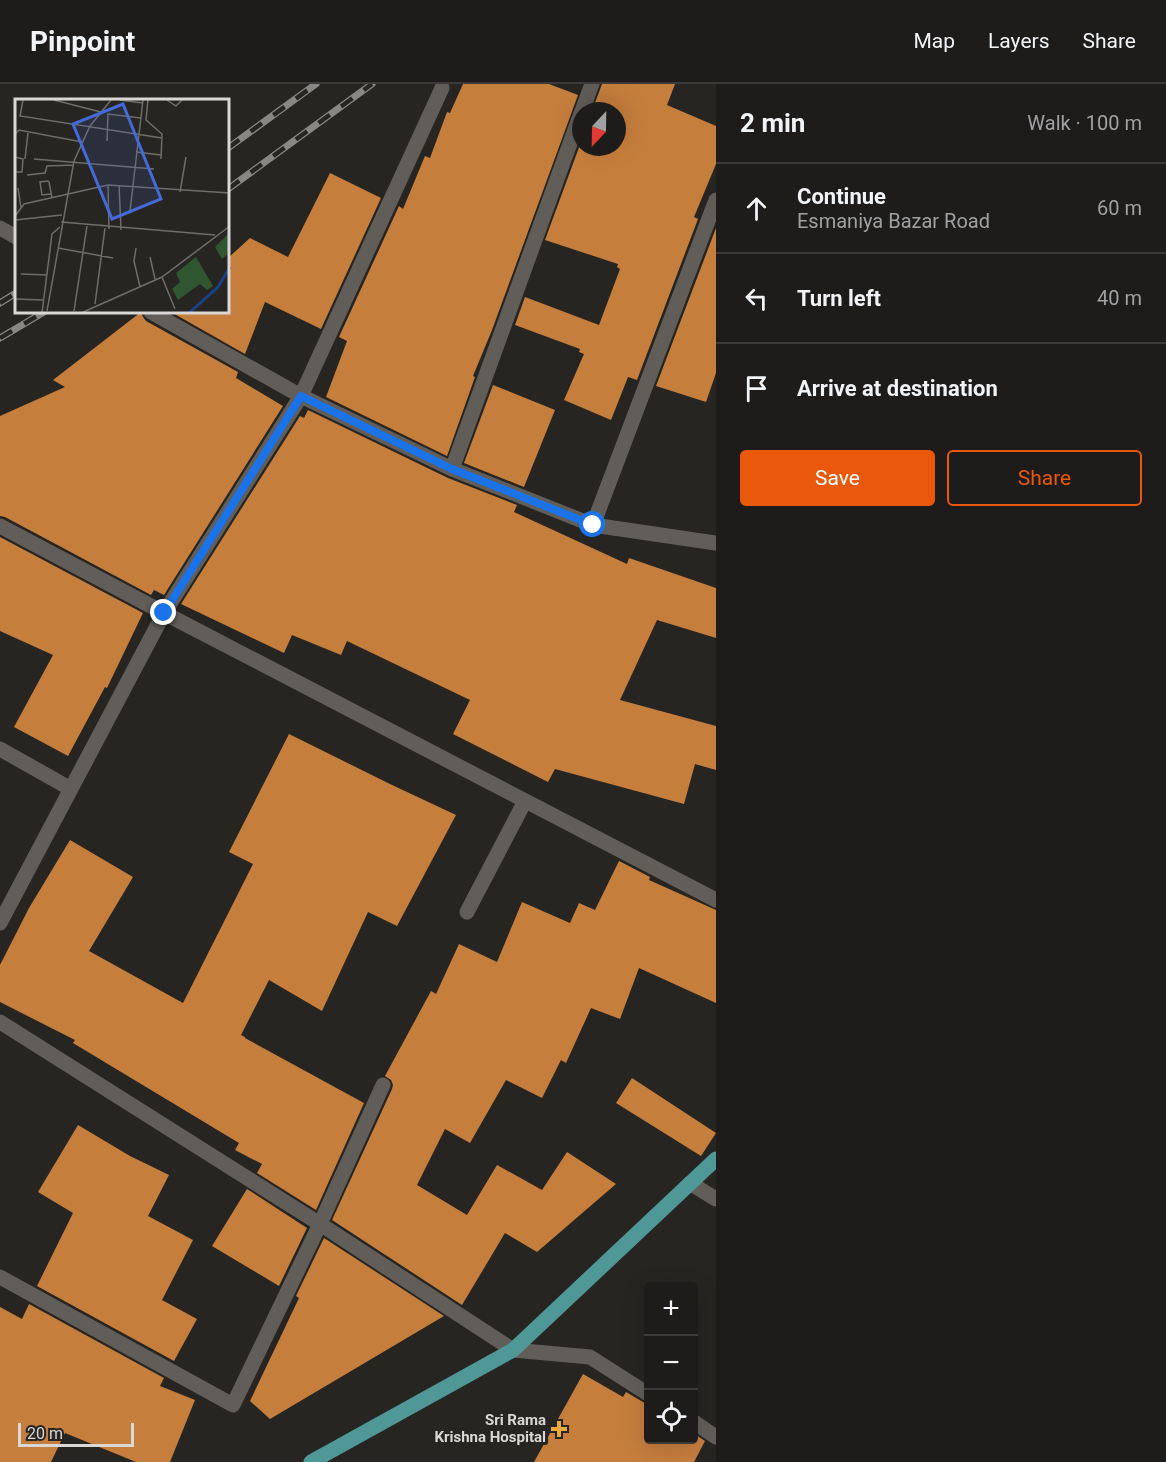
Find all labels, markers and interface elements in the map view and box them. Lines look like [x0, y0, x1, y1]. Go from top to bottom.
text: Pinpoint [30, 25, 135, 58]
text: Map [913, 29, 955, 53]
text: Layers [988, 29, 1049, 53]
text: Share [1082, 29, 1136, 53]
inset map [15, 99, 230, 314]
north arrow [572, 102, 626, 156]
text: 2 min [740, 108, 805, 138]
text: Walk · 100 m [1027, 111, 1142, 135]
text: Continue [797, 184, 886, 209]
icon: ahead [740, 192, 773, 225]
text: 60 m [1097, 196, 1142, 220]
text: Esmaniya Bazar Road [797, 209, 990, 233]
icon: left [740, 282, 773, 315]
text: Turn left [797, 286, 881, 311]
text: 40 m [1097, 286, 1142, 310]
icon: arrive [740, 372, 773, 405]
text: Arrive at destination [797, 376, 998, 401]
button: Save [740, 450, 935, 506]
button: Share [947, 450, 1142, 506]
route start [579, 511, 605, 537]
route end [150, 599, 176, 625]
map controls [644, 1282, 698, 1444]
button: + [644, 1282, 698, 1336]
button: − [644, 1336, 698, 1390]
button: locate [644, 1390, 698, 1444]
place label: Sri Rama Krishna Hospital [434, 1411, 546, 1446]
scale bar [18, 1420, 134, 1448]
marker: Sri Rama Krishna Hospital [550, 1420, 568, 1438]
text: 20 m [27, 1424, 63, 1443]

